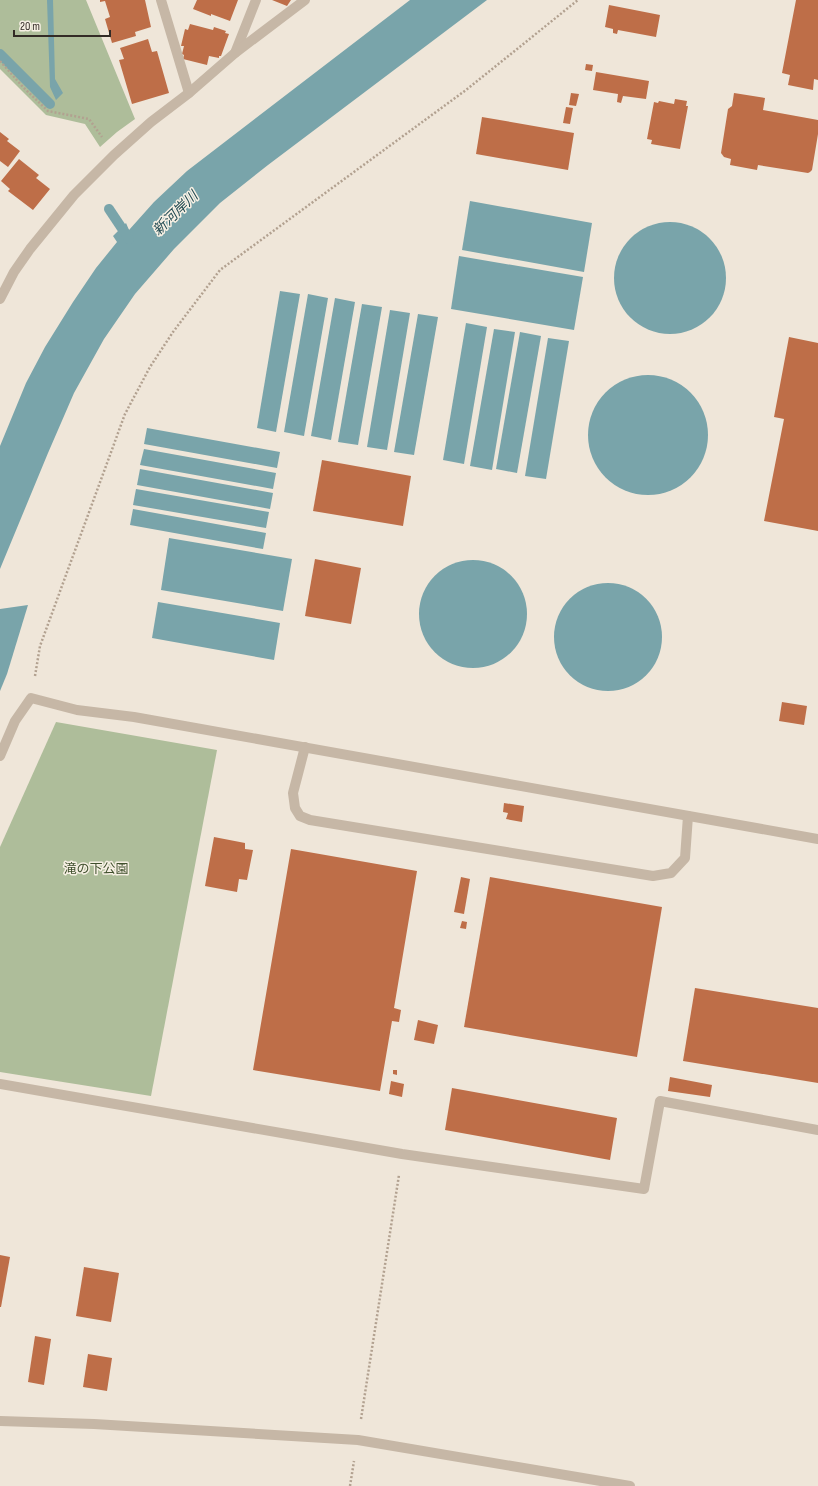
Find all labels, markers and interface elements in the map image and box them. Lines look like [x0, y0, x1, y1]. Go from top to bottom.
scale bar [14, 12, 110, 38]
text: 20 m [20, 19, 40, 34]
water label: 新河岸川 [149, 186, 203, 239]
park label: 滝の下公園 [63, 861, 129, 877]

